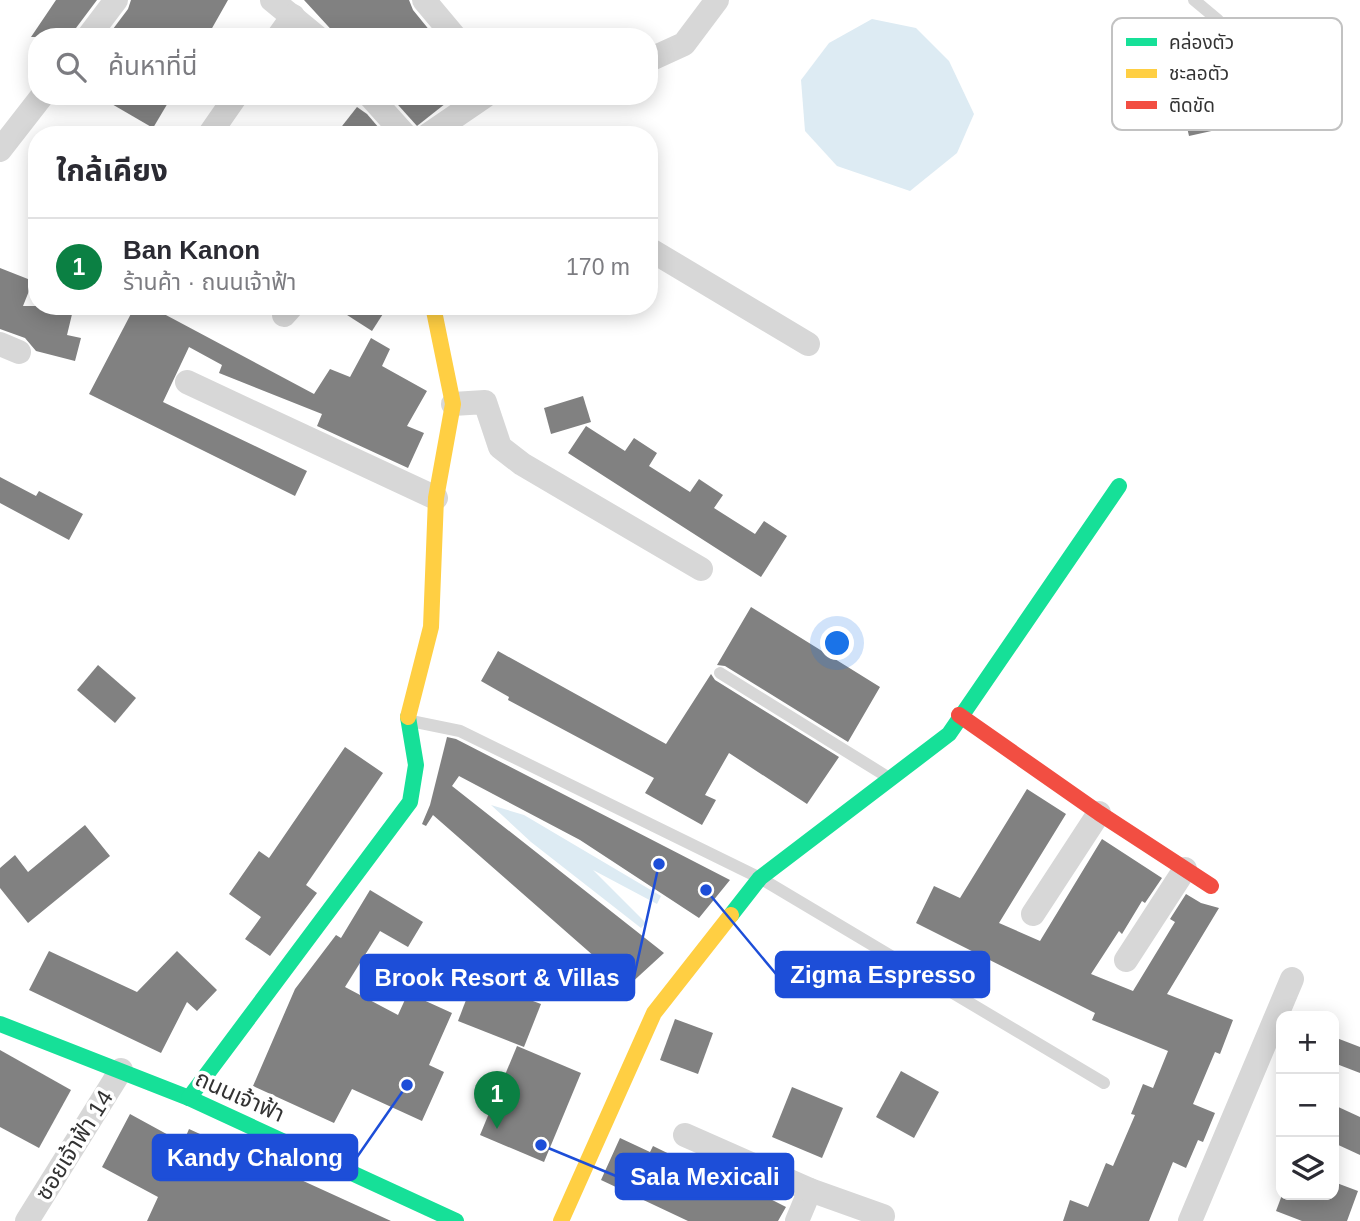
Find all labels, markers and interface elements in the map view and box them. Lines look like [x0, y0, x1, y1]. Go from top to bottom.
legend [1112, 18, 1342, 130]
search box [28, 28, 658, 105]
text: คล่องตัว [1169, 31, 1234, 53]
icon: search [52, 48, 90, 86]
text: ค้นหาที่นี่ [108, 51, 198, 81]
text: ชะลอตัว [1169, 63, 1229, 84]
text: ติดขัด [1169, 95, 1215, 116]
text: ใกล้เคียง [56, 154, 168, 187]
text: Ban Kanon [123, 235, 260, 265]
text: 1 [73, 254, 85, 280]
text: 170 m [566, 254, 630, 280]
text: ร้านค้า · ถนนเจ้าฟ้า [123, 269, 296, 295]
your location [820, 626, 854, 660]
callout: Zigma Espresso [776, 952, 989, 997]
callout: Brook Resort & Villas [361, 955, 634, 1000]
text: Zigma Espresso [790, 961, 976, 988]
text: Brook Resort & Villas [375, 964, 619, 991]
map controls [1276, 1011, 1339, 1200]
button: + [1276, 1011, 1339, 1074]
street label: ถนนเจ้าฟ้า [191, 1065, 289, 1127]
pin: 1 [474, 1071, 520, 1129]
button: − [1276, 1074, 1339, 1137]
street label: ซอยเจ้าฟ้า 14 [30, 1085, 118, 1205]
callout: Kandy Chalong [153, 1135, 357, 1180]
button: layers [1276, 1137, 1339, 1200]
text: Kandy Chalong [167, 1144, 343, 1171]
callout: Sala Mexicali [616, 1154, 793, 1199]
text: Sala Mexicali [630, 1163, 780, 1190]

